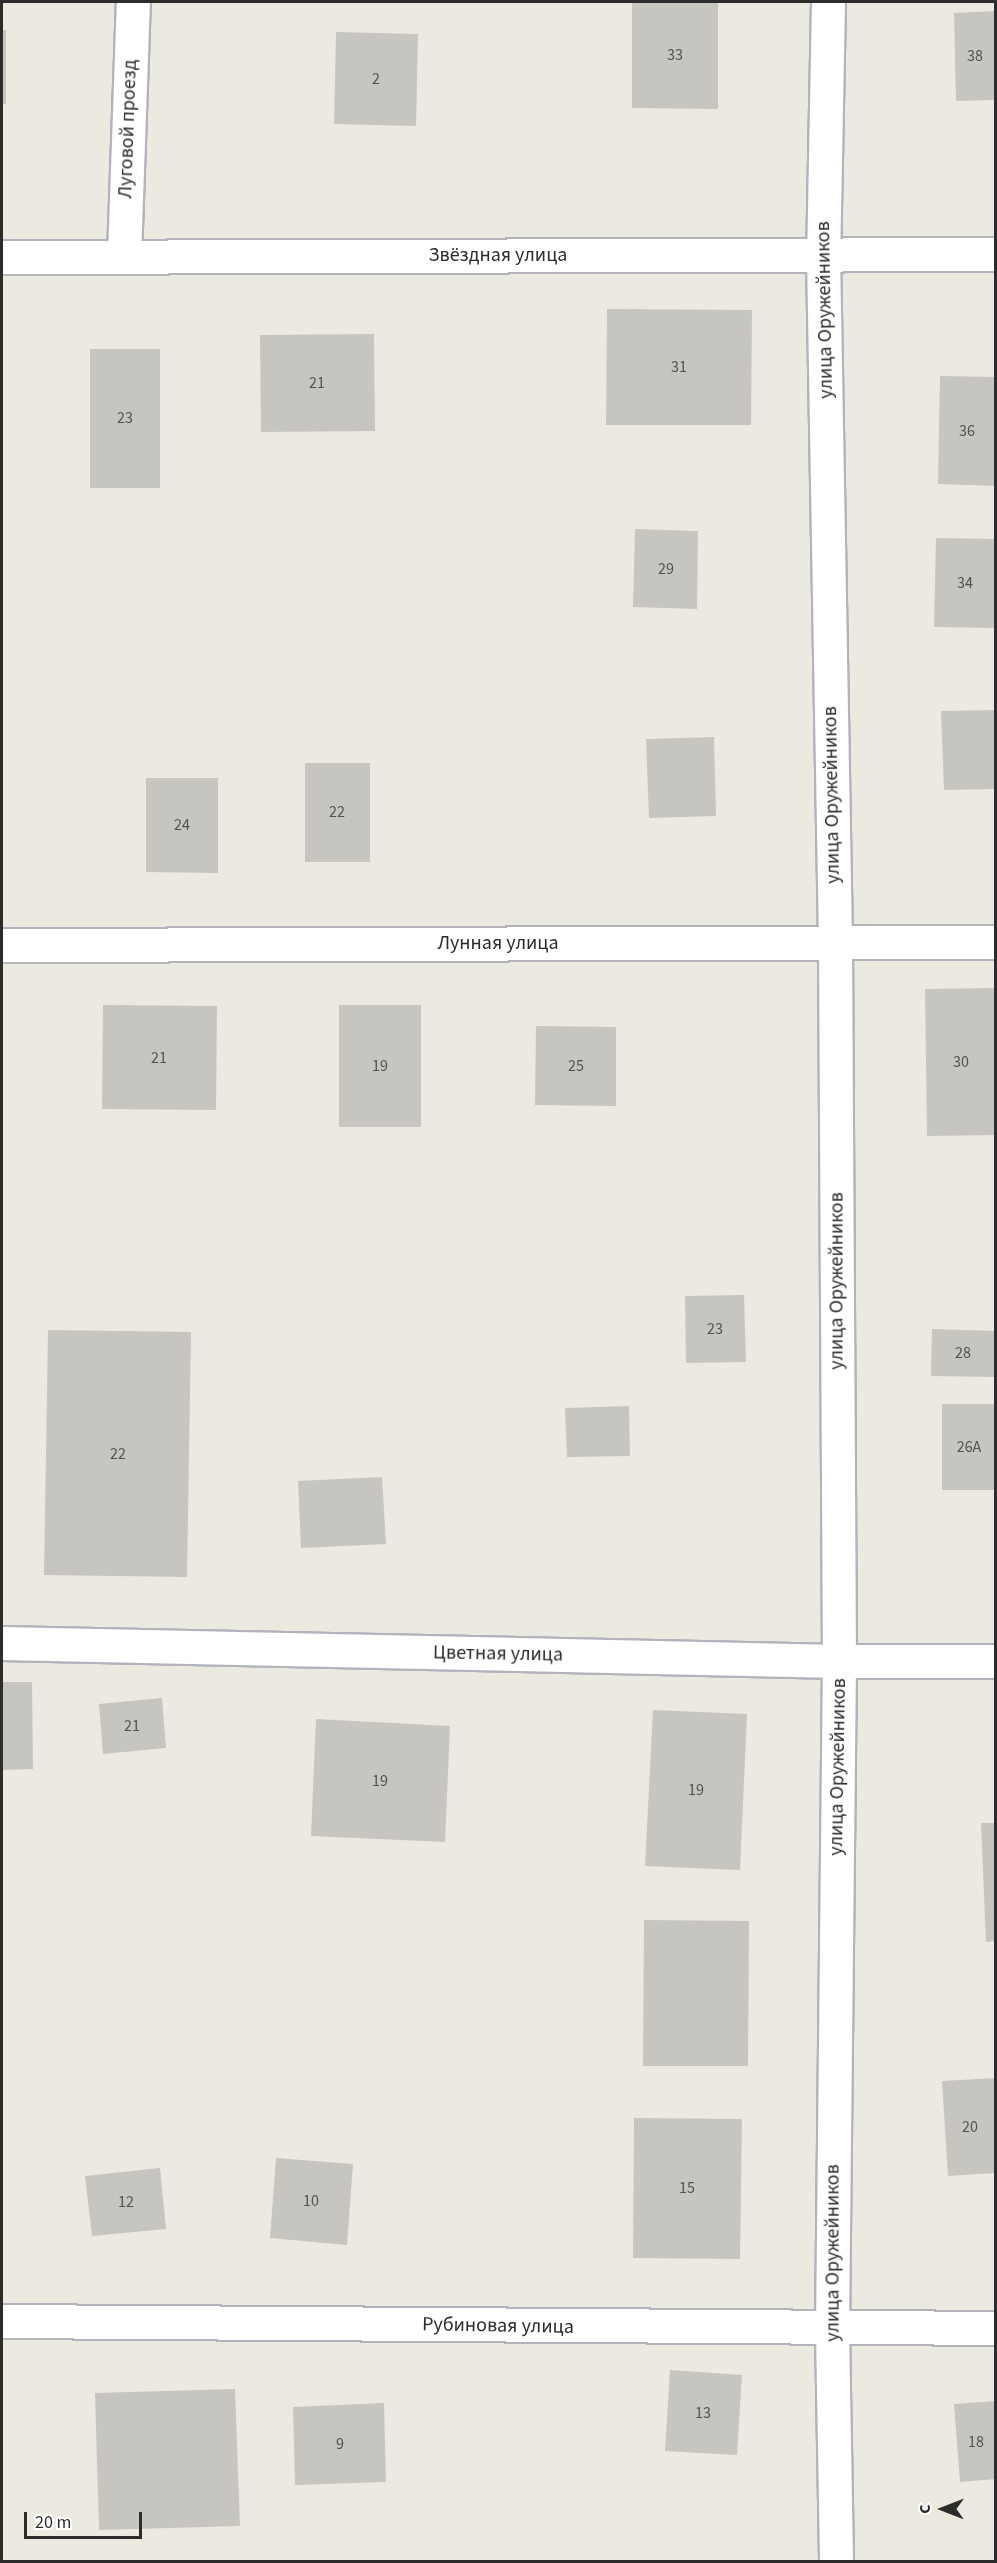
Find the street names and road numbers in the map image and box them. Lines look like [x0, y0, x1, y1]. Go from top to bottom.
street label: Луговой проезд [114, 59, 142, 199]
street label: улица Оружейников [811, 221, 839, 399]
street label: Звёздная улица [429, 243, 567, 267]
street label: улица Оружейников [818, 706, 846, 884]
street label: Лунная улица [437, 931, 559, 955]
street label: улица Оружейников [825, 1192, 849, 1370]
street label: Цветная улица [433, 1641, 563, 1667]
street label: улица Оружейников [824, 1678, 852, 1856]
street label: улица Оружейников [821, 2164, 845, 2342]
street label: Рубиновая улица [422, 2313, 574, 2339]

